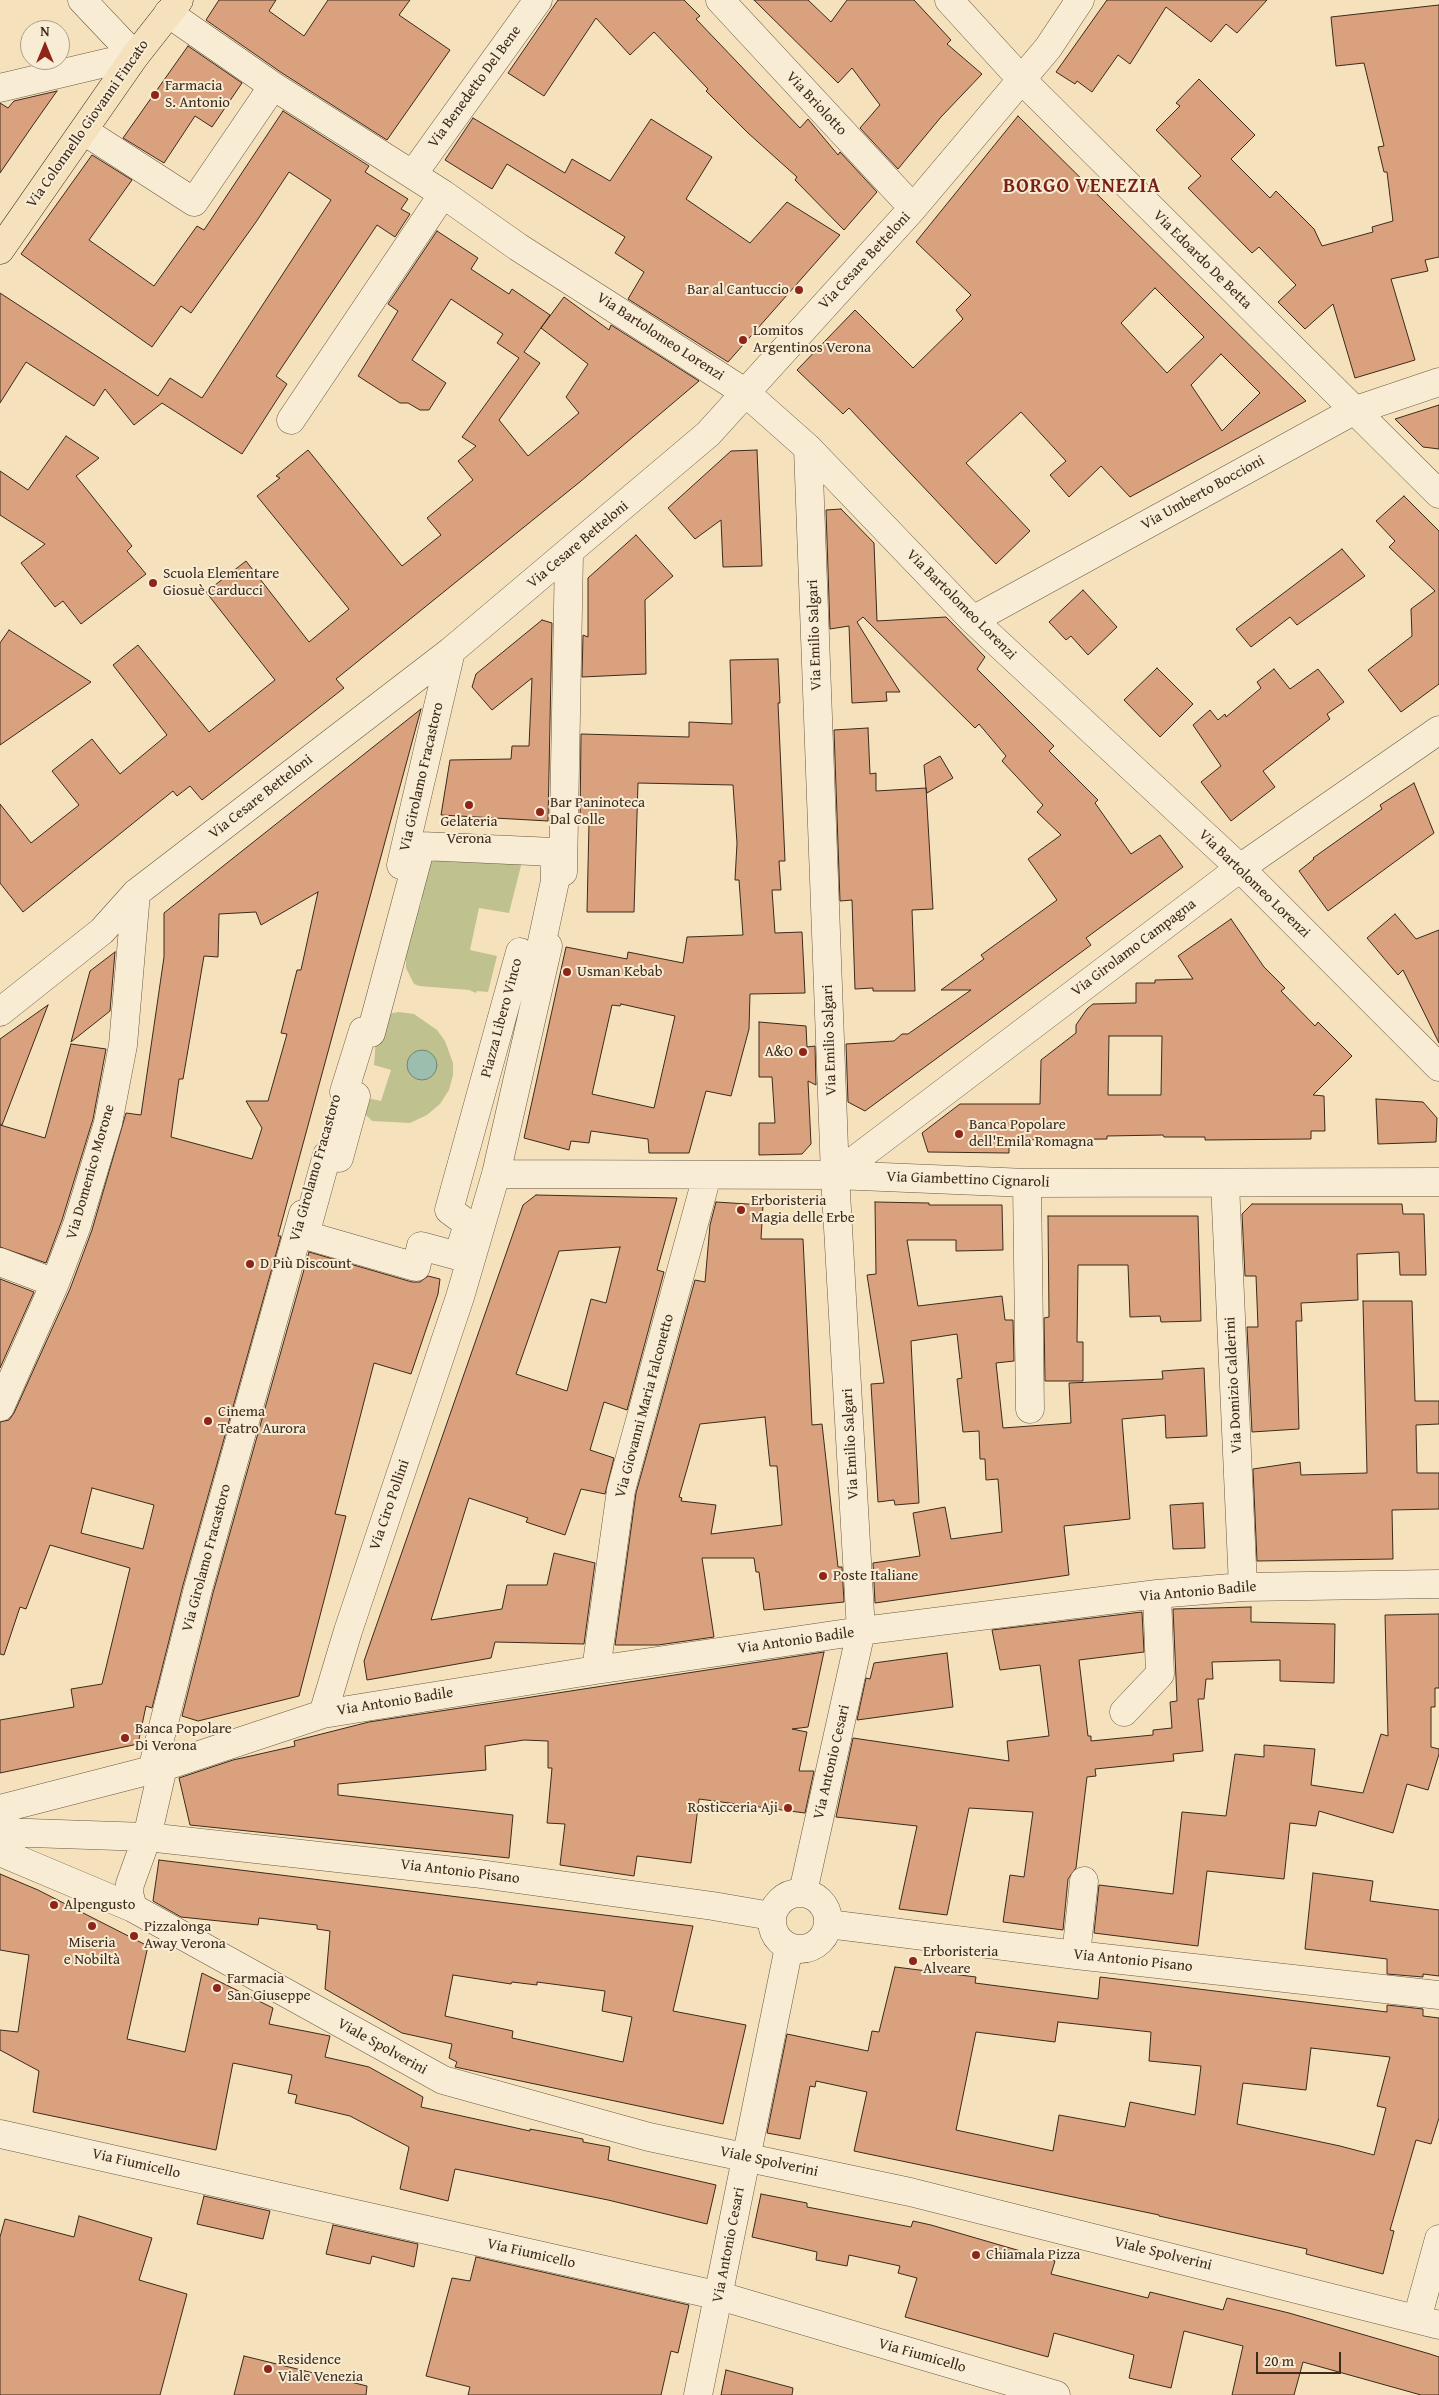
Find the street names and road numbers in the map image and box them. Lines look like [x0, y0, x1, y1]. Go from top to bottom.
street label: Via Benedetto Del Bene [425, 22, 525, 152]
street label: Via Colonnello Giovanni Fincato [23, 37, 153, 211]
street label: Via Briolotto [782, 68, 850, 140]
street label: Via Edoardo De Betta [1149, 207, 1255, 313]
street label: Via Cesare Betteloni [815, 209, 915, 313]
street label: Via Bartolomeo Lorenzi [593, 289, 727, 385]
street label: Via Umberto Boccioni [1138, 452, 1268, 534]
street label: Via Cesare Betteloni [524, 497, 632, 593]
street label: Via Bartolomeo Lorenzi [902, 546, 1020, 664]
street label: Via Emilio Salgari [804, 579, 826, 691]
street label: Via Girolamo Fracastoro [396, 701, 448, 853]
street label: Via Cesare Betteloni [206, 751, 316, 843]
street label: Via Bartolomeo Lorenzi [1194, 826, 1314, 942]
street label: Via Girolamo Campagna [1068, 895, 1200, 1001]
street label: Piazza Libero Vinco [477, 956, 527, 1080]
street label: Via Emilio Salgari [819, 984, 841, 1096]
street label: Via Girolamo Fracastoro [286, 1092, 346, 1244]
street label: Via Domenico Morone [63, 1102, 119, 1242]
street label: Via Giambettino Cignaroli [886, 1168, 1050, 1192]
street label: Via Giovanni Maria Falconetto [612, 1312, 678, 1500]
street label: Via Domizio Calderini [1221, 1316, 1247, 1454]
street label: Via Emilio Salgari [839, 1388, 863, 1500]
street label: Via Ciro Pollini [366, 1457, 414, 1553]
street label: Via Girolamo Fracastoro [179, 1482, 235, 1634]
street label: Via Antonio Badile [1139, 1578, 1257, 1606]
street label: Via Antonio Badile [737, 1624, 855, 1658]
street label: Via Antonio Badile [336, 1684, 454, 1720]
street label: Via Antonio Cesari [810, 1703, 854, 1821]
street label: Via Antonio Pisano [399, 1856, 521, 1888]
street label: Via Antonio Pisano [1072, 1946, 1194, 1976]
street label: Viale Spolverini [334, 2015, 430, 2079]
street label: Viale Spolverini [718, 2143, 820, 2181]
street label: Via Fiumicello [90, 2145, 182, 2183]
street label: Via Antonio Cesari [709, 2186, 749, 2304]
street label: Viale Spolverini [1112, 2233, 1214, 2275]
street label: Via Fiumicello [485, 2235, 577, 2273]
street label: Via Fiumicello [876, 2335, 968, 2377]

